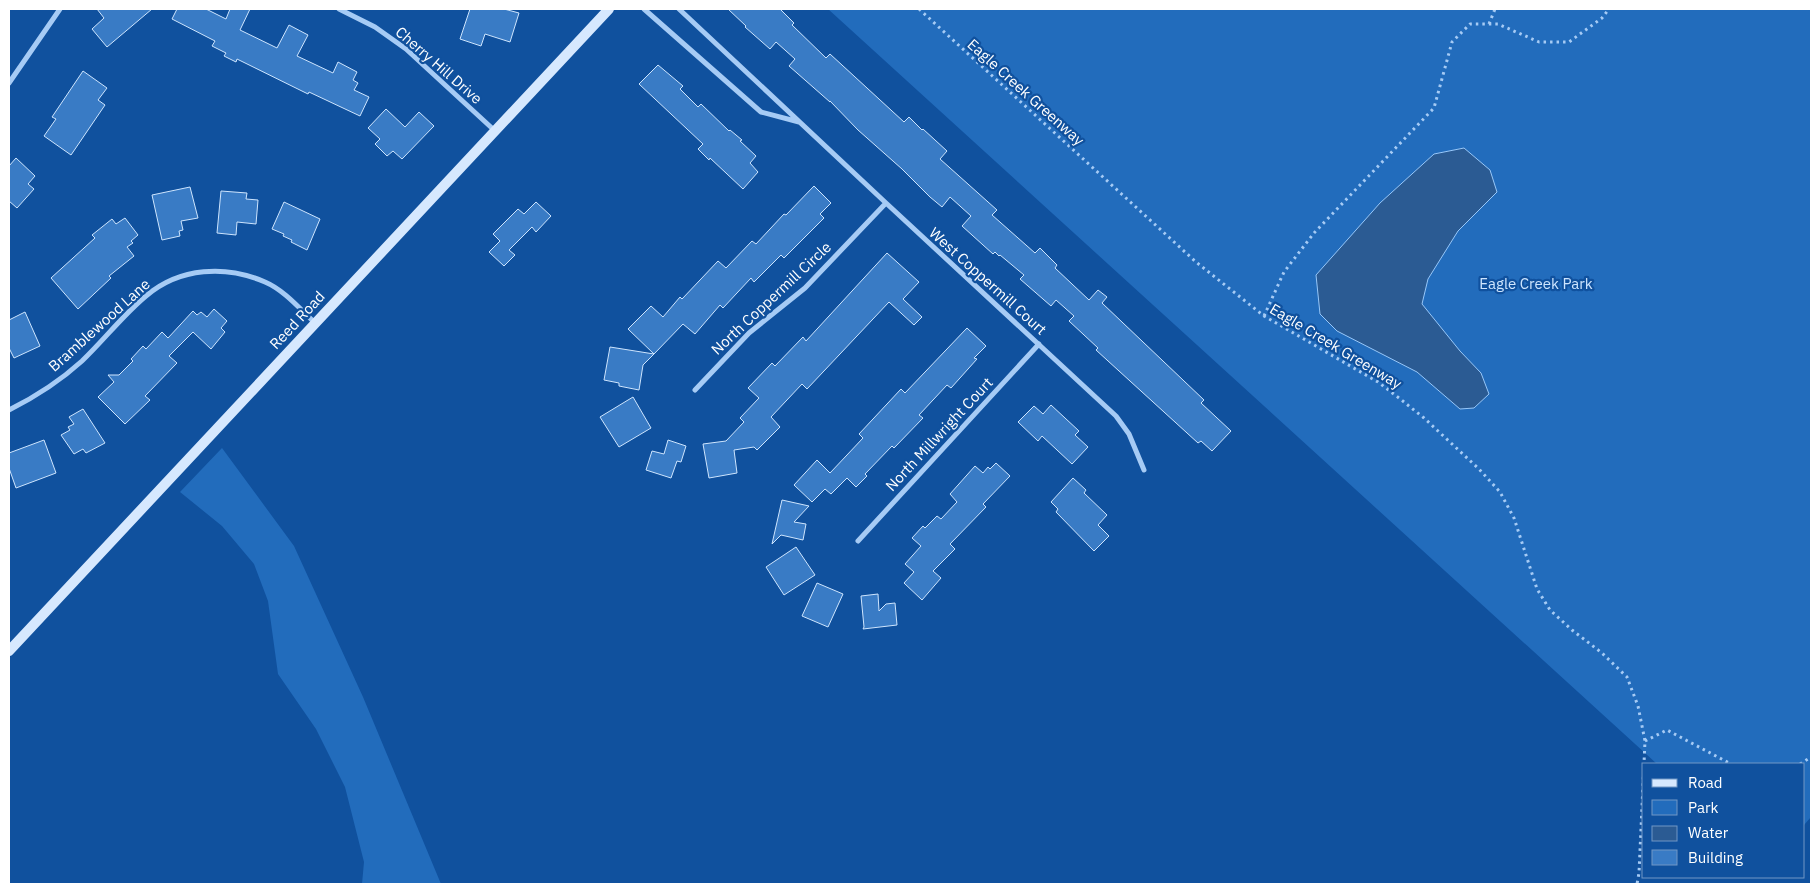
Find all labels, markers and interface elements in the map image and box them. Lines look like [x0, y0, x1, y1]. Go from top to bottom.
street label: Cherry Hill Drive [392, 22, 486, 108]
street label: Eagle Creek Greenway [964, 34, 1089, 150]
street label: West Coppermill Court [925, 223, 1051, 339]
street label: North Coppermill Circle [707, 237, 835, 359]
street label: Bramblewood Lane [44, 274, 154, 376]
park label: Eagle Creek Park [1479, 274, 1593, 293]
street label: Reed Road [265, 287, 329, 353]
street label: Eagle Creek Greenway [1266, 299, 1406, 393]
street label: North Millwright Court [881, 373, 997, 495]
legend [1642, 763, 1805, 878]
text: Road [1688, 773, 1723, 792]
text: Park [1688, 798, 1718, 817]
text: Water [1688, 823, 1729, 842]
text: Building [1688, 848, 1743, 867]

